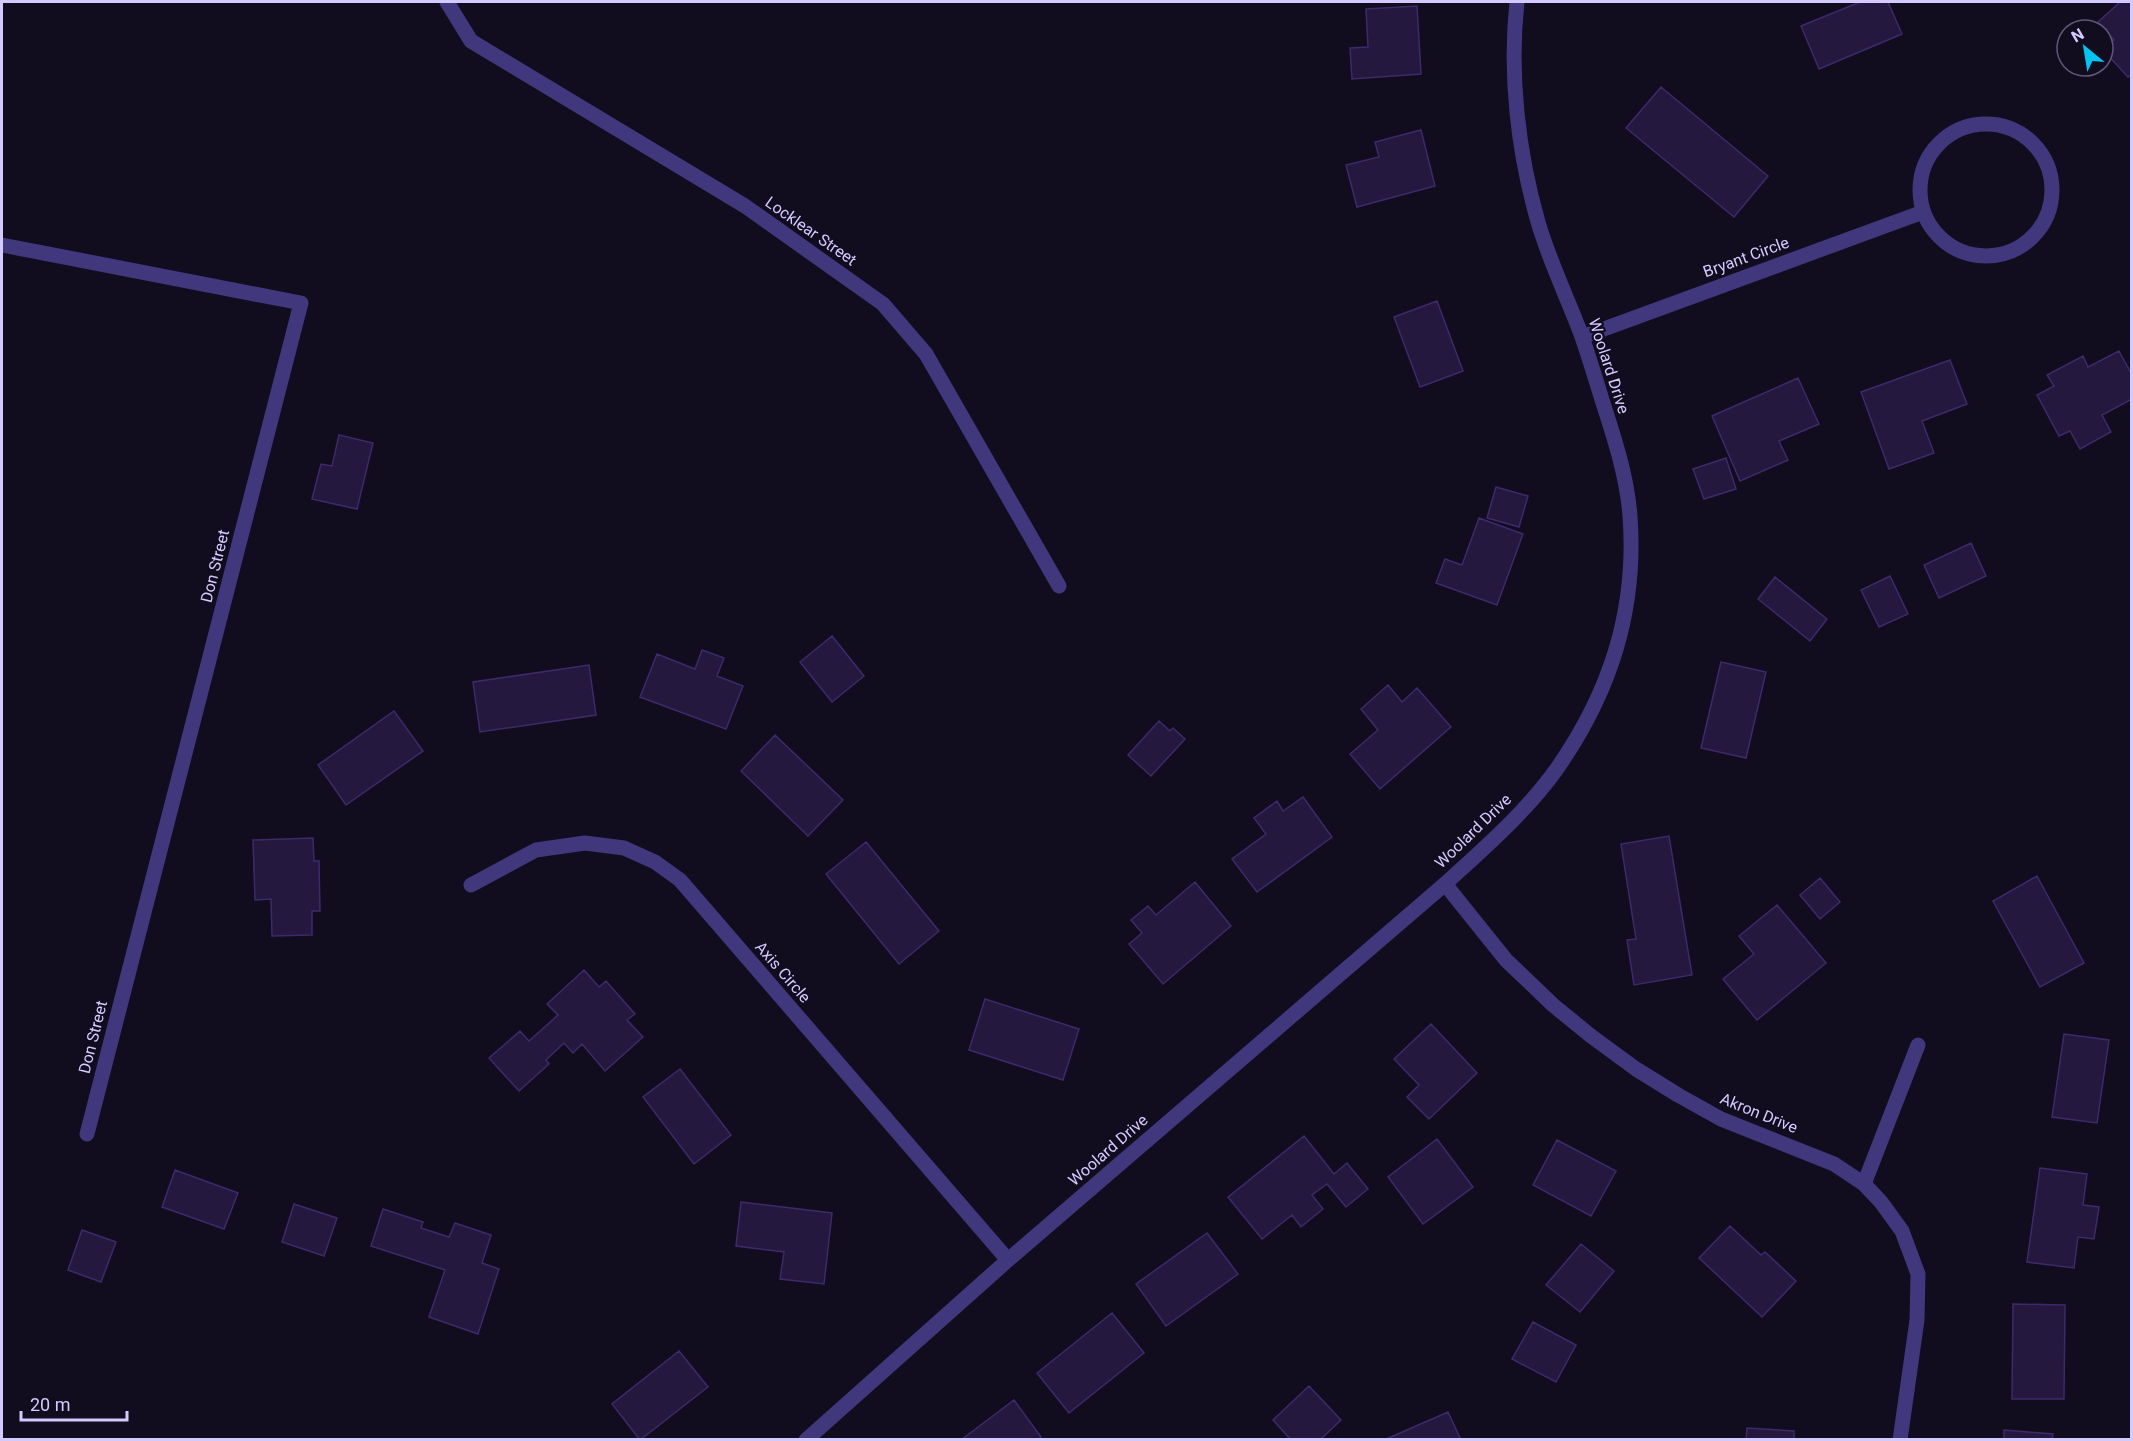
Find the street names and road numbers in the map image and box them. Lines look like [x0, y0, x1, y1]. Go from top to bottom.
street label: Locklear Street [762, 193, 860, 269]
street label: Bryant Circle [1700, 233, 1792, 281]
street label: Woolard Drive [1585, 316, 1633, 416]
street label: Don Street [197, 527, 233, 605]
street label: Woolard Drive [1431, 790, 1515, 872]
street label: Axis Circle [751, 938, 815, 1006]
street label: Don Street [75, 998, 111, 1076]
street label: Akron Drive [1718, 1089, 1800, 1137]
street label: Woolard Drive [1064, 1110, 1152, 1190]

